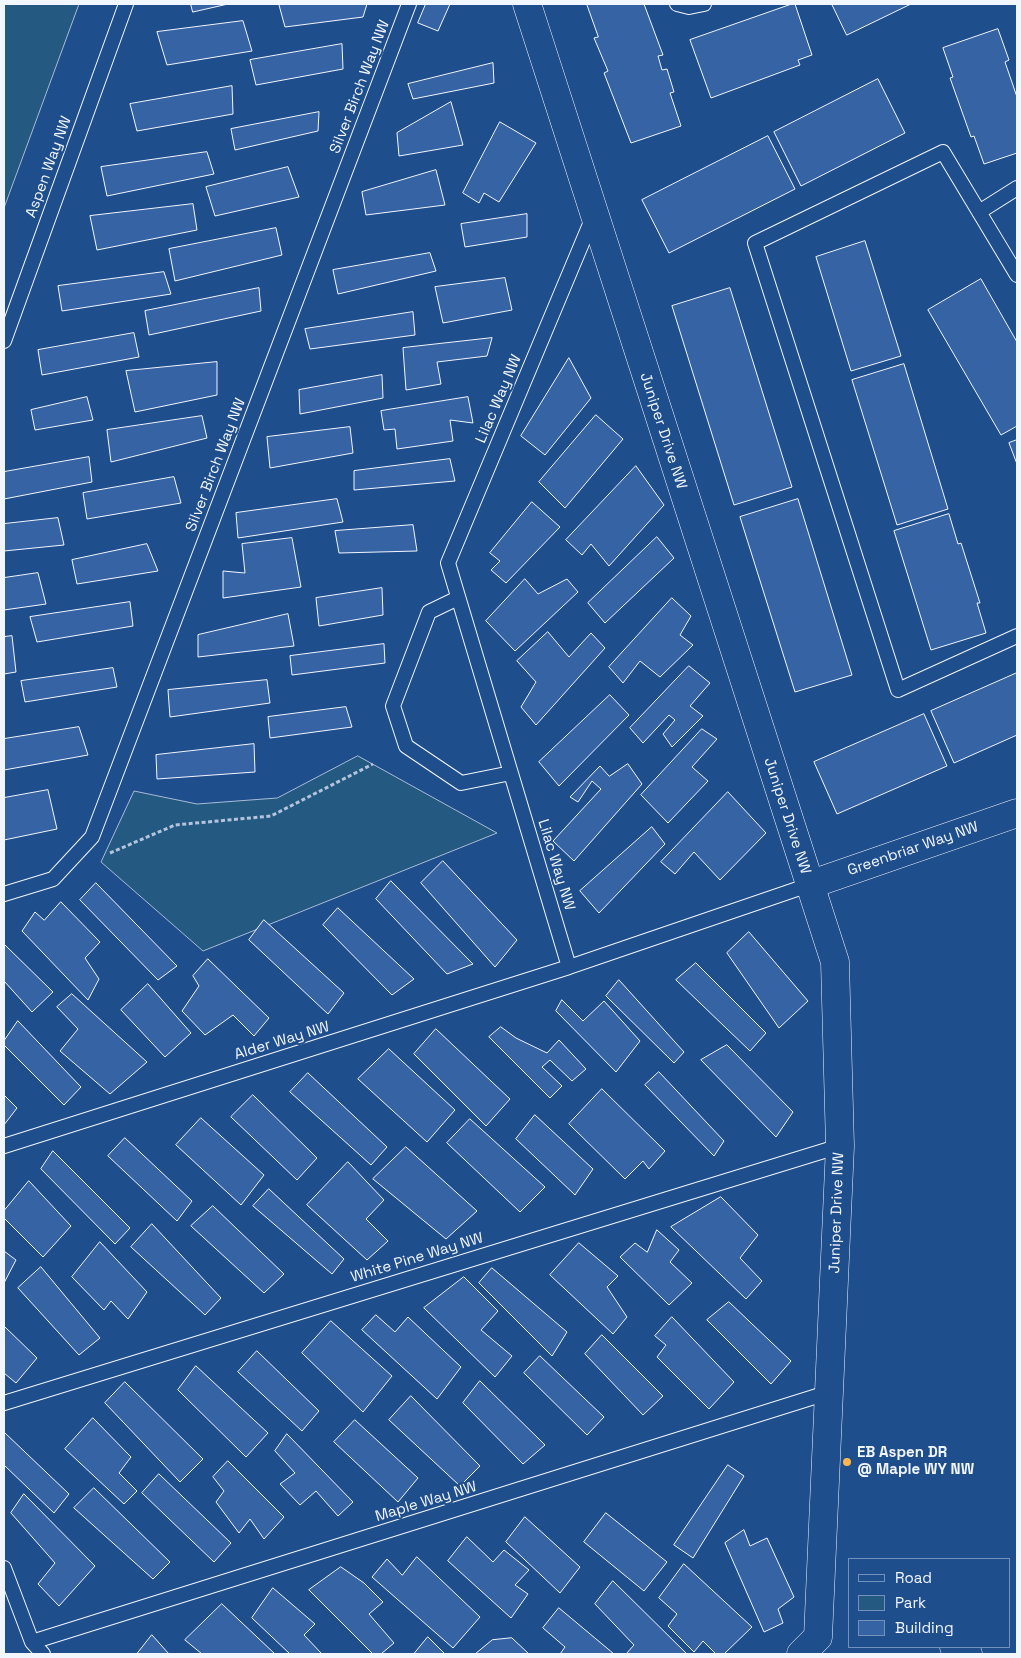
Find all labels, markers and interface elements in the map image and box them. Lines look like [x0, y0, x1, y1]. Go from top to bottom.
street label: Silver Birch Way NW [326, 18, 394, 156]
street label: Aspen Way NW [22, 114, 76, 220]
street label: Lilac Way NW [472, 352, 526, 446]
street label: Juniper Drive NW [636, 370, 690, 492]
street label: Silver Birch Way NW [182, 396, 250, 534]
street label: Juniper Drive NW [760, 755, 814, 877]
street label: Lilac Way NW [534, 817, 578, 913]
street label: Greenbriar Way NW [845, 818, 981, 880]
street label: Alder Way NW [232, 1018, 332, 1064]
street label: Juniper Drive NW [826, 1152, 848, 1274]
street label: White Pine Way NW [349, 1229, 485, 1287]
place label: EB Aspen DR @ Maple WY NW [857, 1444, 974, 1479]
marker: EB Aspen DR @ Maple WY NW [841, 1456, 853, 1468]
street label: Maple Way NW [373, 1478, 479, 1526]
legend [848, 1558, 1011, 1648]
text: Road [895, 1568, 932, 1587]
text: Park [895, 1593, 926, 1612]
text: Building [895, 1618, 954, 1637]

